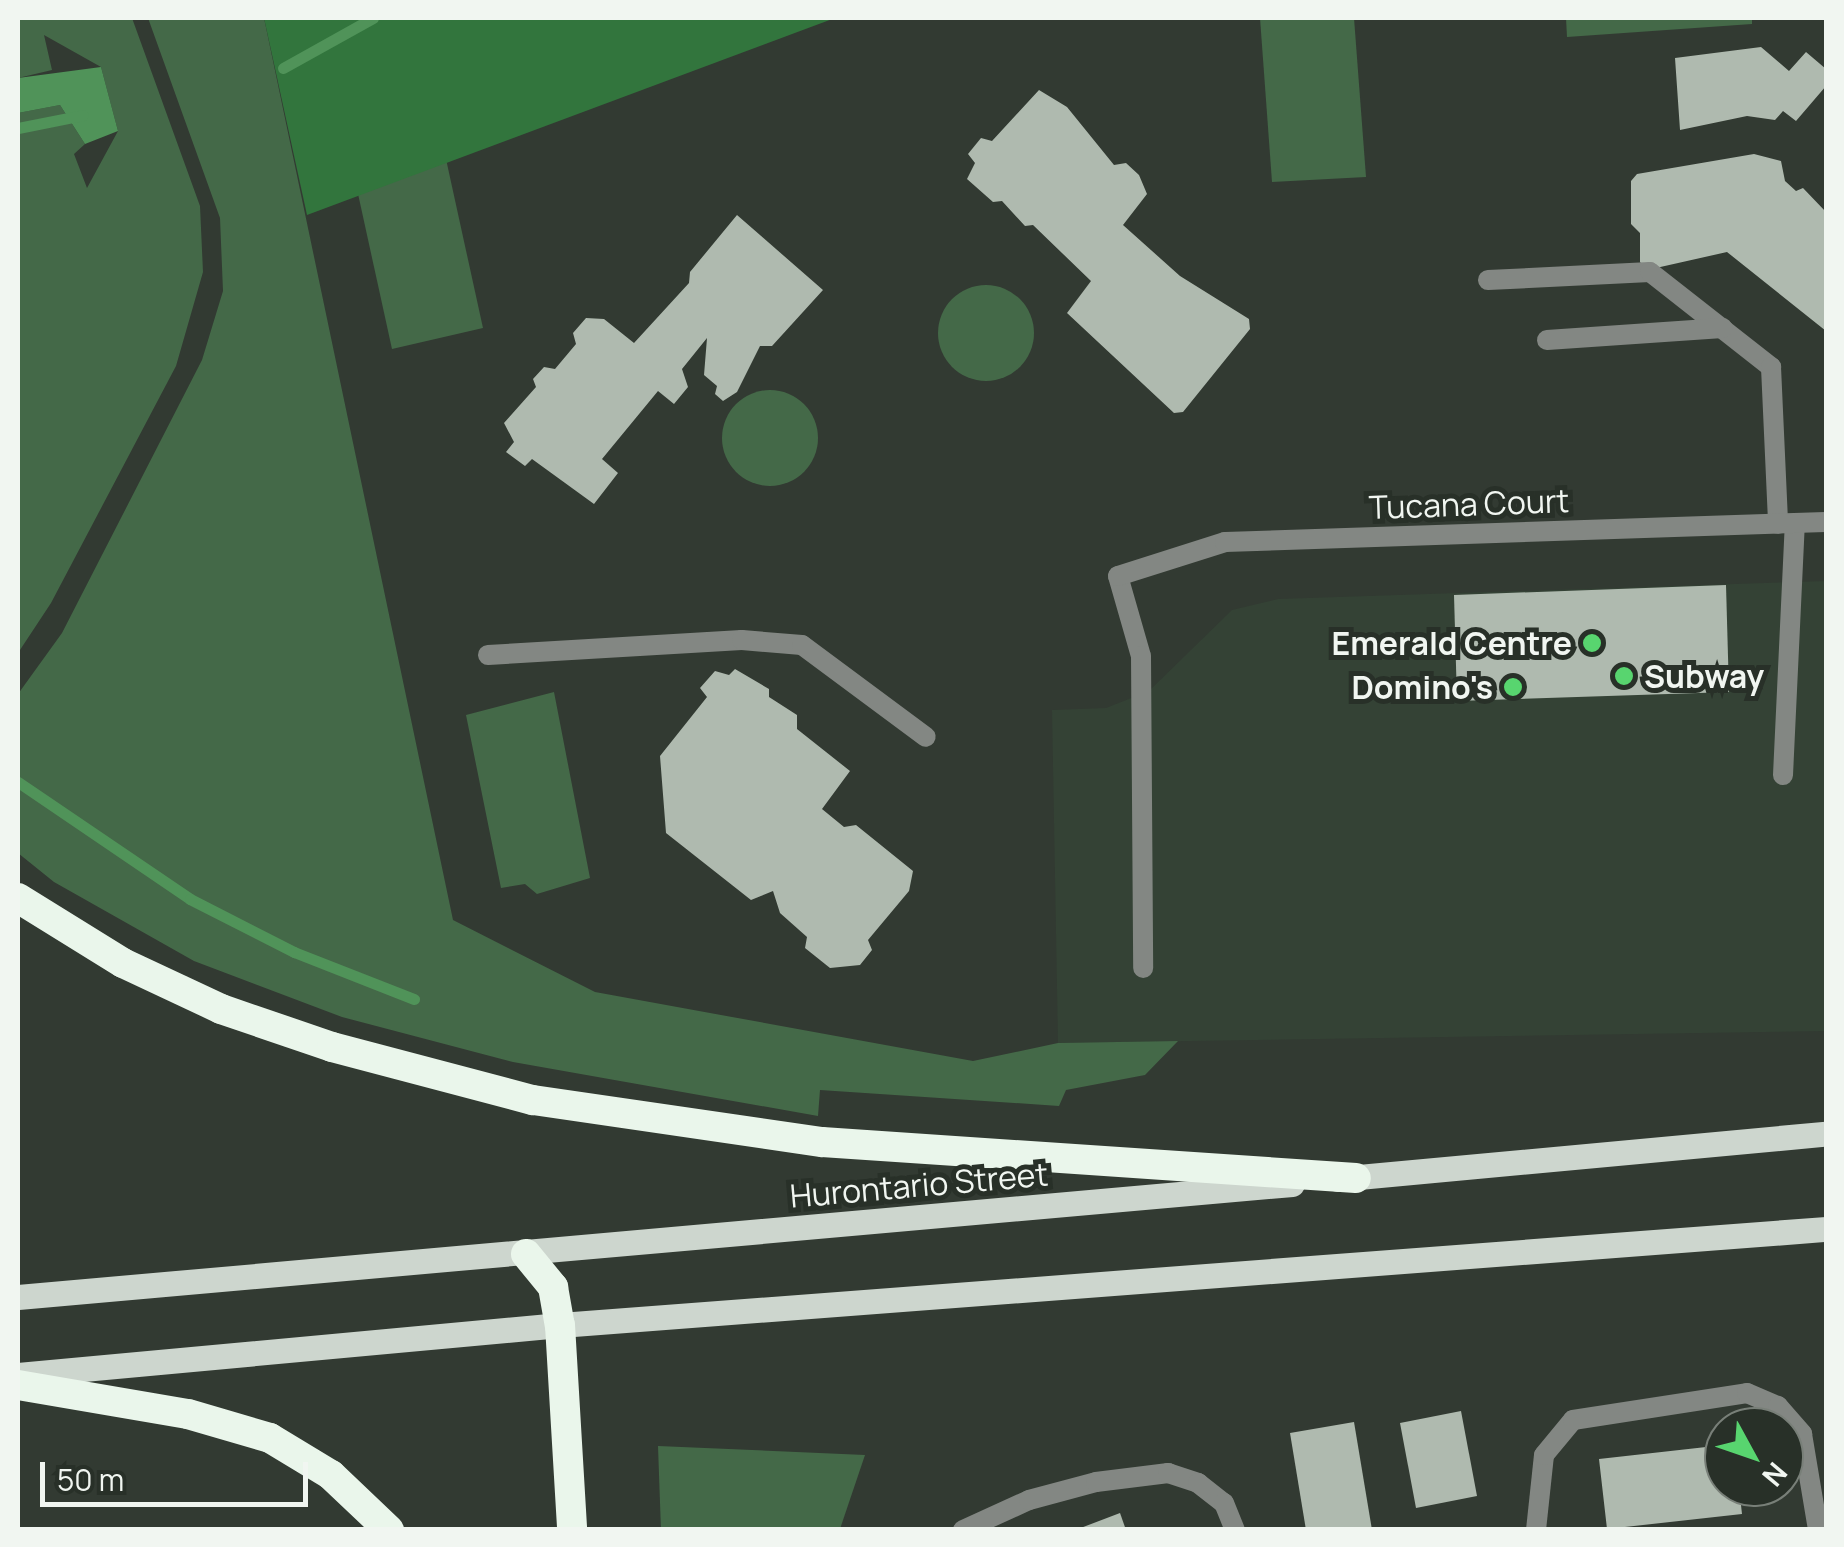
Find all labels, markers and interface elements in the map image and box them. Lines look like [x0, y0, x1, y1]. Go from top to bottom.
street label: Tucana Court [1368, 481, 1570, 527]
place label: Emerald Centre [1332, 624, 1572, 662]
marker: Emerald Centre [1581, 632, 1603, 654]
place label: Subway [1644, 657, 1764, 695]
marker: Subway [1613, 665, 1635, 687]
place label: Domino's [1351, 668, 1493, 706]
marker: Domino's [1502, 676, 1524, 698]
street label: Hurontario Street [788, 1155, 1050, 1215]
north arrow [1704, 1407, 1804, 1507]
scale bar [45, 1442, 312, 1504]
text: N [1754, 1455, 1796, 1495]
text: 50 m [57, 1459, 124, 1500]

